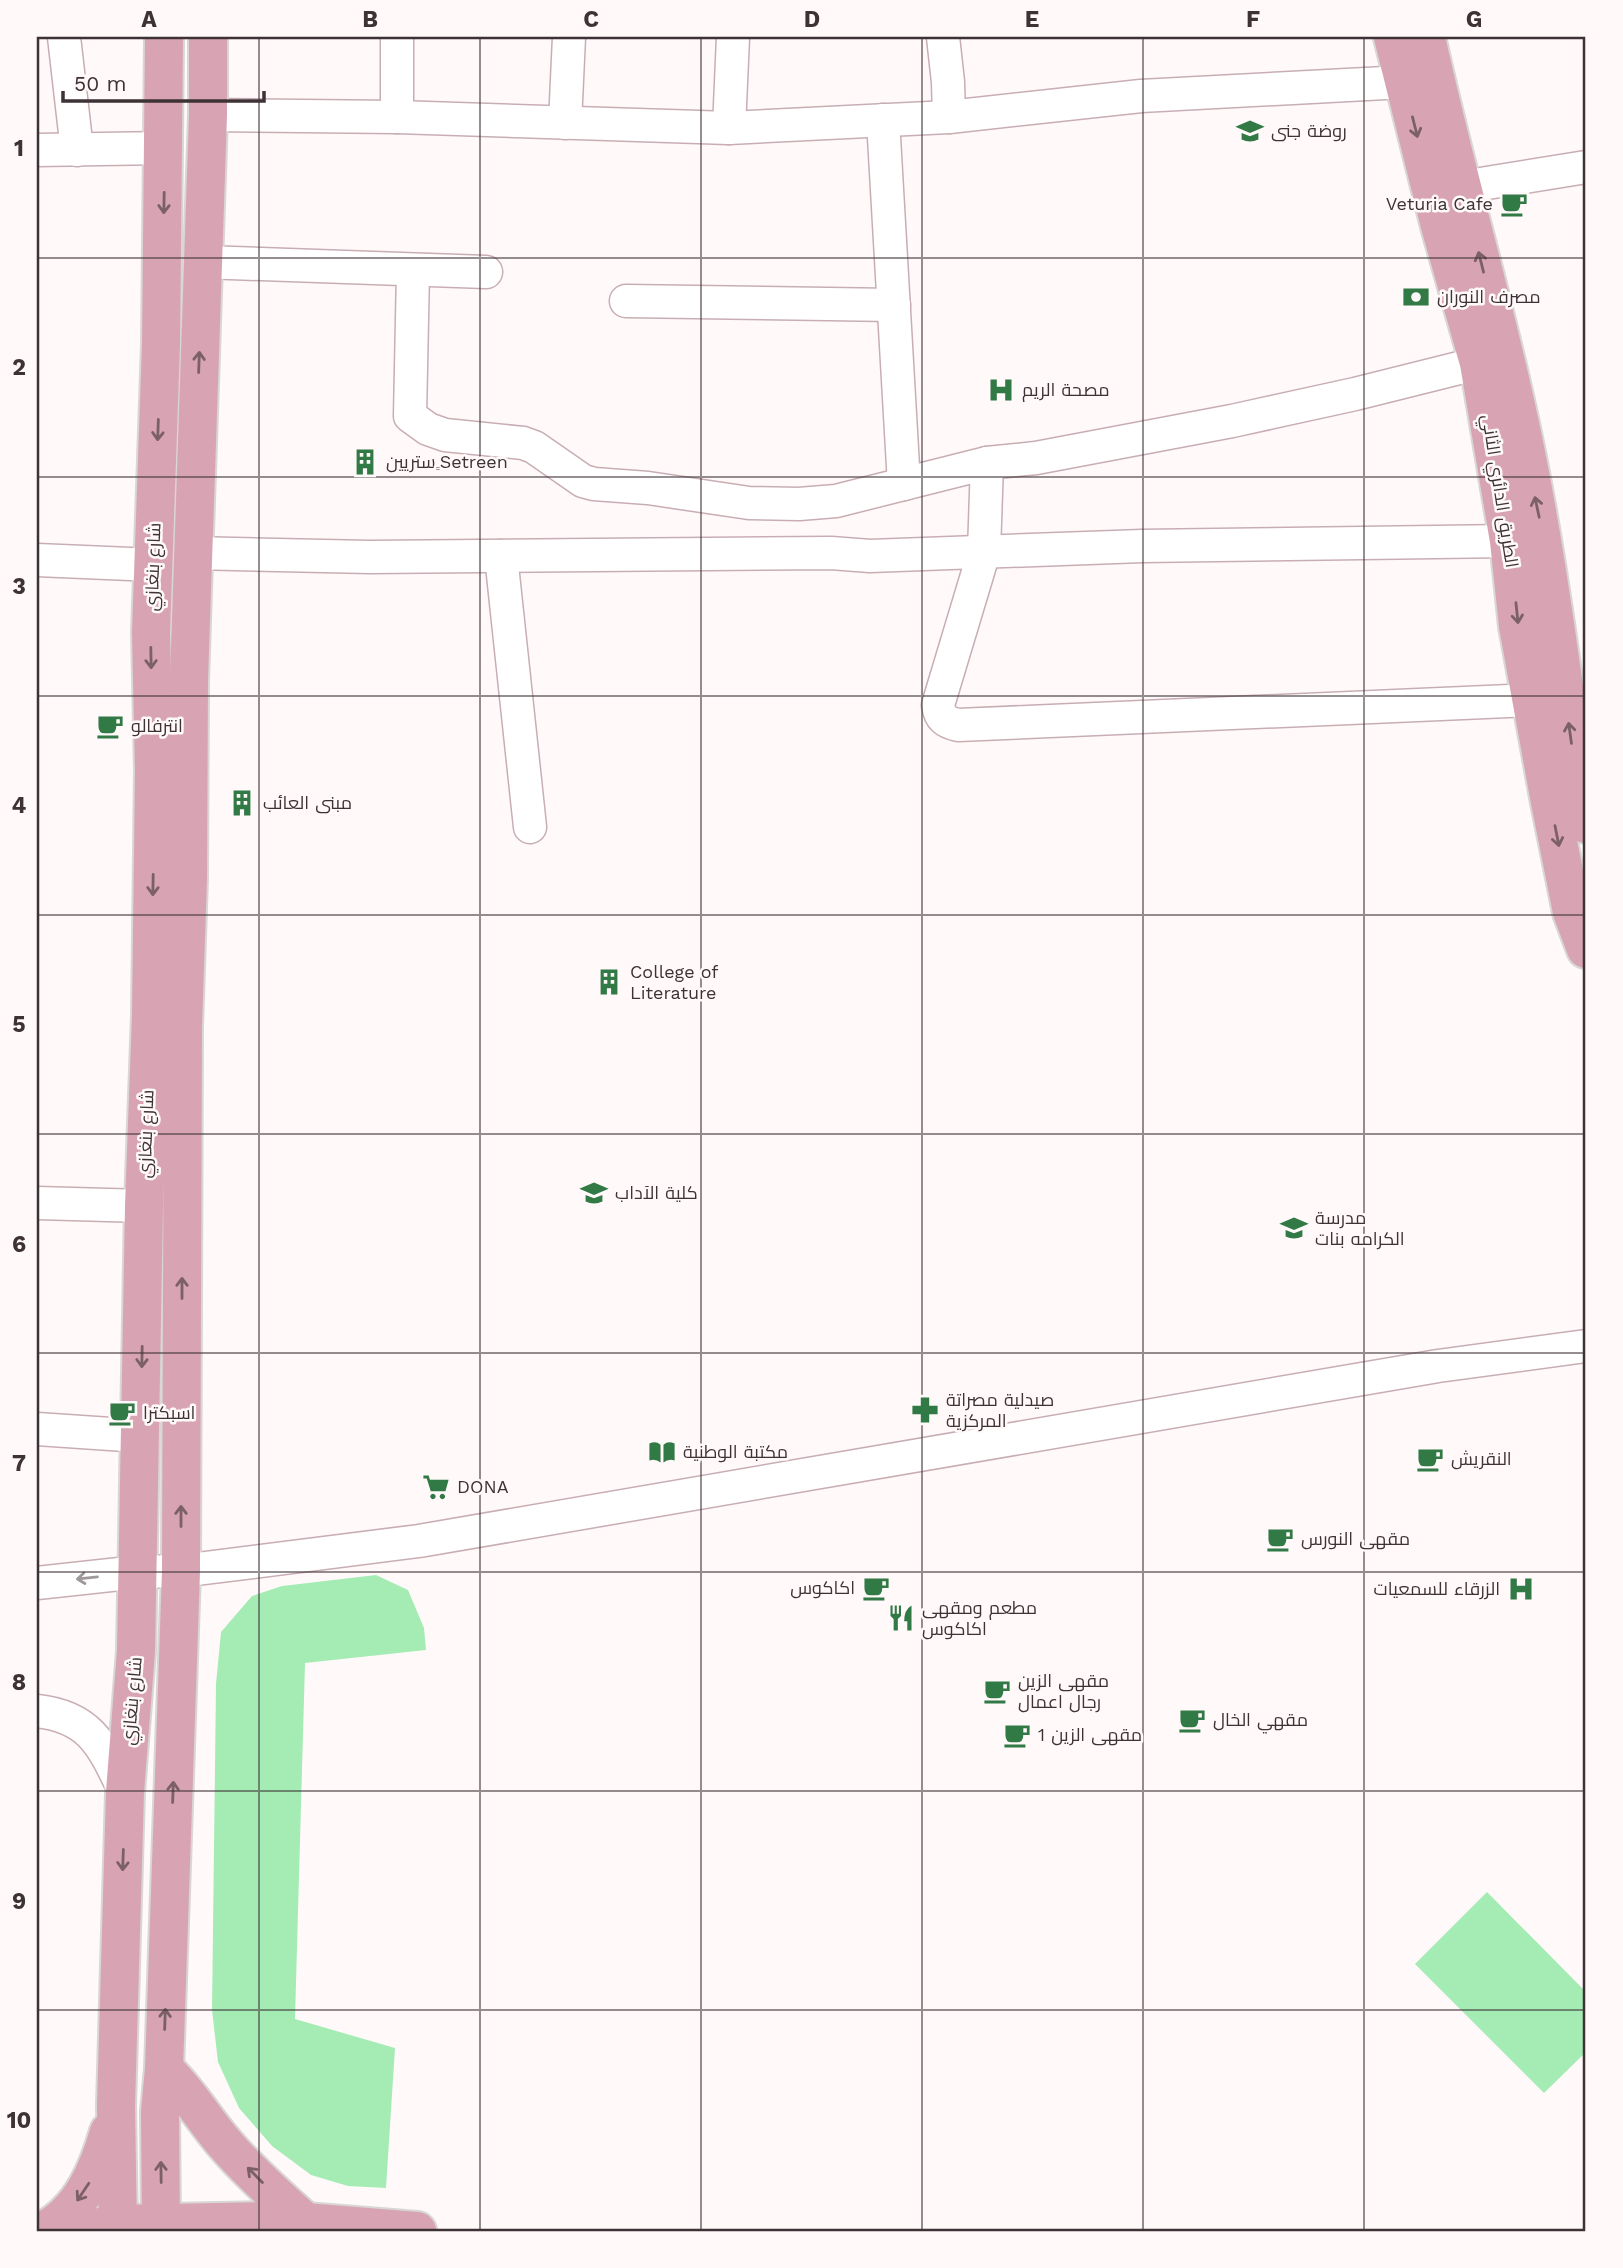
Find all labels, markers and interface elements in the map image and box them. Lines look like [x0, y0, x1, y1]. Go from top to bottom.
text: A [141, 6, 157, 33]
text: B [362, 6, 378, 33]
text: C [583, 6, 599, 33]
text: D [804, 6, 820, 33]
text: E [1025, 6, 1039, 33]
text: F [1246, 6, 1260, 33]
text: G [1466, 6, 1482, 33]
scale bar [63, 60, 264, 104]
text: 50 m [74, 71, 126, 96]
one-way arrow [1409, 115, 1422, 138]
school or university icon: روضة جنى [1235, 116, 1265, 146]
place label: روضة جنى [1271, 120, 1347, 142]
text: 1 [14, 135, 24, 162]
cafe icon: Veturia Cafe [1499, 189, 1529, 219]
one-way arrow [157, 191, 171, 214]
place label: Veturia Cafe [1386, 193, 1493, 214]
one-way arrow [1474, 251, 1487, 274]
bank icon: مصرف النوران [1401, 282, 1431, 312]
place label: مصرف النوران [1437, 286, 1540, 308]
one-way arrow [193, 351, 206, 374]
text: 2 [12, 354, 26, 381]
hospital icon: مصحة الريم [986, 375, 1016, 405]
place label: مصحة الريم [1022, 379, 1110, 402]
street label: الطريق الدائري الثاني [1474, 413, 1523, 570]
one-way arrow [152, 419, 165, 442]
building icon: ستريين ٍSetreen [350, 447, 380, 477]
place label: ستريين ٍSetreen [386, 451, 508, 473]
one-way arrow [1530, 496, 1543, 519]
street label: شارع بنغازي [140, 522, 169, 612]
text: 3 [12, 573, 26, 600]
one-way arrow [1510, 601, 1523, 623]
one-way arrow [145, 646, 158, 669]
cafe icon: انترفالو [95, 711, 125, 741]
place label: انترفالو [131, 715, 183, 737]
one-way arrow [1563, 722, 1576, 744]
building icon: مبنى العائب [227, 788, 257, 818]
text: 4 [12, 792, 27, 819]
place label: مبنى العائب [263, 792, 352, 814]
one-way arrow [1551, 824, 1564, 847]
one-way arrow [146, 873, 159, 896]
place label: College of Literature [630, 961, 718, 1003]
building icon: College of Literature [594, 967, 624, 997]
text: 5 [12, 1011, 26, 1038]
street label: شارع بنغازي [133, 1089, 162, 1179]
school or university icon: كلية الآداب [579, 1178, 609, 1208]
place label: كلية الآداب [615, 1182, 698, 1203]
place label: مدرسة الكرامه بنات [1315, 1207, 1405, 1250]
school or university icon: مدرسة الكرامه بنات [1279, 1213, 1309, 1243]
text: 6 [12, 1231, 26, 1258]
one-way arrow [175, 1277, 189, 1300]
one-way arrow [135, 1346, 148, 1369]
place label: صيدلية مصراتة المركزية [946, 1389, 1054, 1432]
pharmacy icon: صيدلية مصراتة المركزية [910, 1395, 940, 1425]
cafe icon: اسبكترا [107, 1398, 137, 1428]
place label: اسبكترا [143, 1402, 195, 1424]
library icon: مكتبة الوطنية [647, 1437, 677, 1467]
place label: مكتبة الوطنية [683, 1441, 788, 1463]
cafe icon: النقريش [1415, 1444, 1445, 1474]
place label: النقريش [1451, 1448, 1512, 1470]
text: 7 [12, 1450, 26, 1477]
supermarket icon: DONA [421, 1472, 451, 1502]
place label: DONA [457, 1476, 509, 1497]
one-way arrow [174, 1504, 188, 1527]
cafe icon: مقهى النورس [1265, 1524, 1295, 1554]
place label: مقهى النورس [1301, 1528, 1410, 1550]
one-way arrow [77, 1571, 99, 1584]
cafe icon: اكاكوس [861, 1573, 891, 1603]
hospital icon: الزرقاء للسمعيات [1506, 1574, 1536, 1604]
place label: اكاكوس [790, 1577, 855, 1599]
place label: الزرقاء للسمعيات [1374, 1578, 1500, 1600]
place label: مطعم ومقهى اكاكوس [922, 1597, 1037, 1640]
restaurant icon: مطعم ومقهى اكاكوس [886, 1603, 916, 1633]
street label: شارع بنغازي [117, 1656, 150, 1746]
text: 8 [12, 1669, 26, 1696]
place label: مقهى الزين رجال اعمال [1018, 1670, 1109, 1713]
cafe icon: مقهى الزين رجال اعمال [982, 1676, 1012, 1706]
cafe icon: مقهي الخال [1177, 1705, 1207, 1735]
place label: مقهي الخال [1213, 1709, 1308, 1734]
cafe icon: مقهى الزين 1 [1002, 1720, 1032, 1750]
place label: مقهى الزين 1 [1038, 1724, 1142, 1746]
one-way arrow [167, 1781, 180, 1804]
one-way arrow [117, 1849, 130, 1872]
text: 9 [12, 1888, 26, 1915]
one-way arrow [159, 2008, 172, 2031]
text: 10 [7, 2107, 31, 2134]
one-way arrow [154, 2160, 168, 2183]
one-way arrow [247, 2167, 264, 2184]
one-way arrow [76, 2182, 91, 2201]

